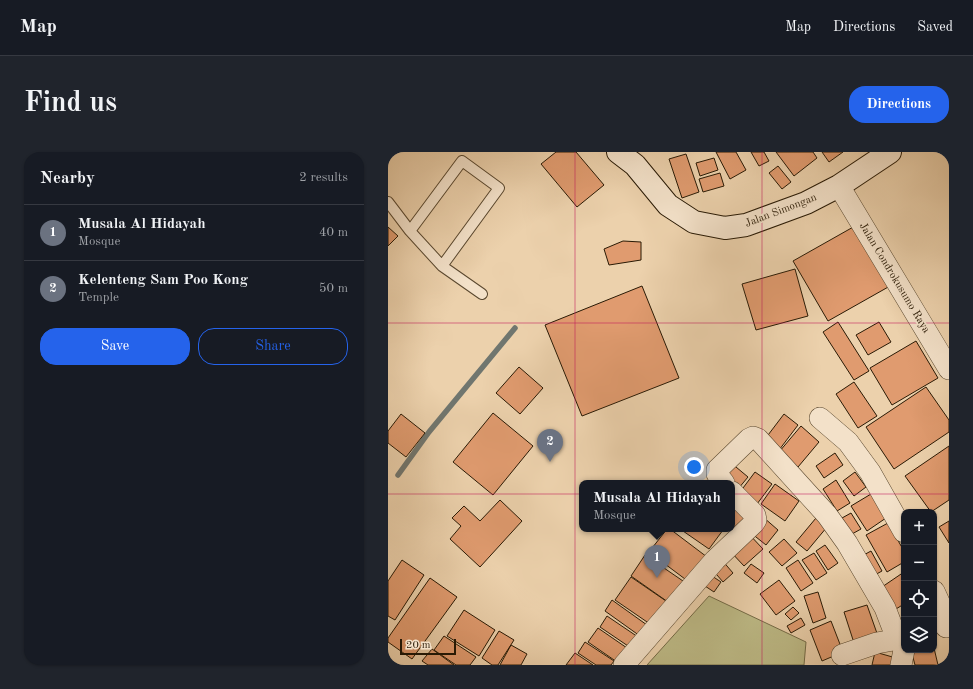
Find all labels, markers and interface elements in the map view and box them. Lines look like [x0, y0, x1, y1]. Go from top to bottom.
text: Map [20, 18, 57, 37]
text: Map [785, 20, 811, 34]
text: Directions [833, 20, 895, 34]
text: Saved [917, 20, 953, 34]
button: Directions [849, 86, 949, 123]
text: Find us [24, 90, 117, 118]
text: Nearby [40, 170, 95, 187]
text: 2 results [299, 171, 348, 184]
street label: Jalan Simongan [744, 192, 819, 230]
text: Musala Al Hidayah [78, 217, 206, 232]
street label: Jalan Condrokusumo Raya [857, 221, 932, 336]
text: 1 [49, 226, 57, 239]
text: 40 m [319, 226, 348, 239]
text: Mosque [78, 235, 120, 248]
text: Kelenteng Sam Poo Kong [78, 273, 248, 288]
text: 2 [49, 282, 57, 295]
text: 50 m [319, 282, 348, 295]
text: Temple [78, 291, 119, 304]
button: Save [40, 328, 190, 365]
button: Share [198, 328, 348, 365]
pin: 2 [537, 429, 563, 462]
your location [684, 457, 704, 477]
popup [579, 480, 735, 532]
text: Musala Al Hidayah [593, 491, 721, 506]
text: Mosque [593, 509, 636, 522]
map controls [901, 509, 937, 653]
button: + [901, 509, 937, 545]
pin: 1 [644, 545, 670, 578]
button: − [901, 545, 937, 581]
button: locate [901, 581, 937, 617]
button: layers [901, 617, 937, 653]
scale bar [400, 637, 456, 656]
text: 20 m [406, 640, 431, 651]

